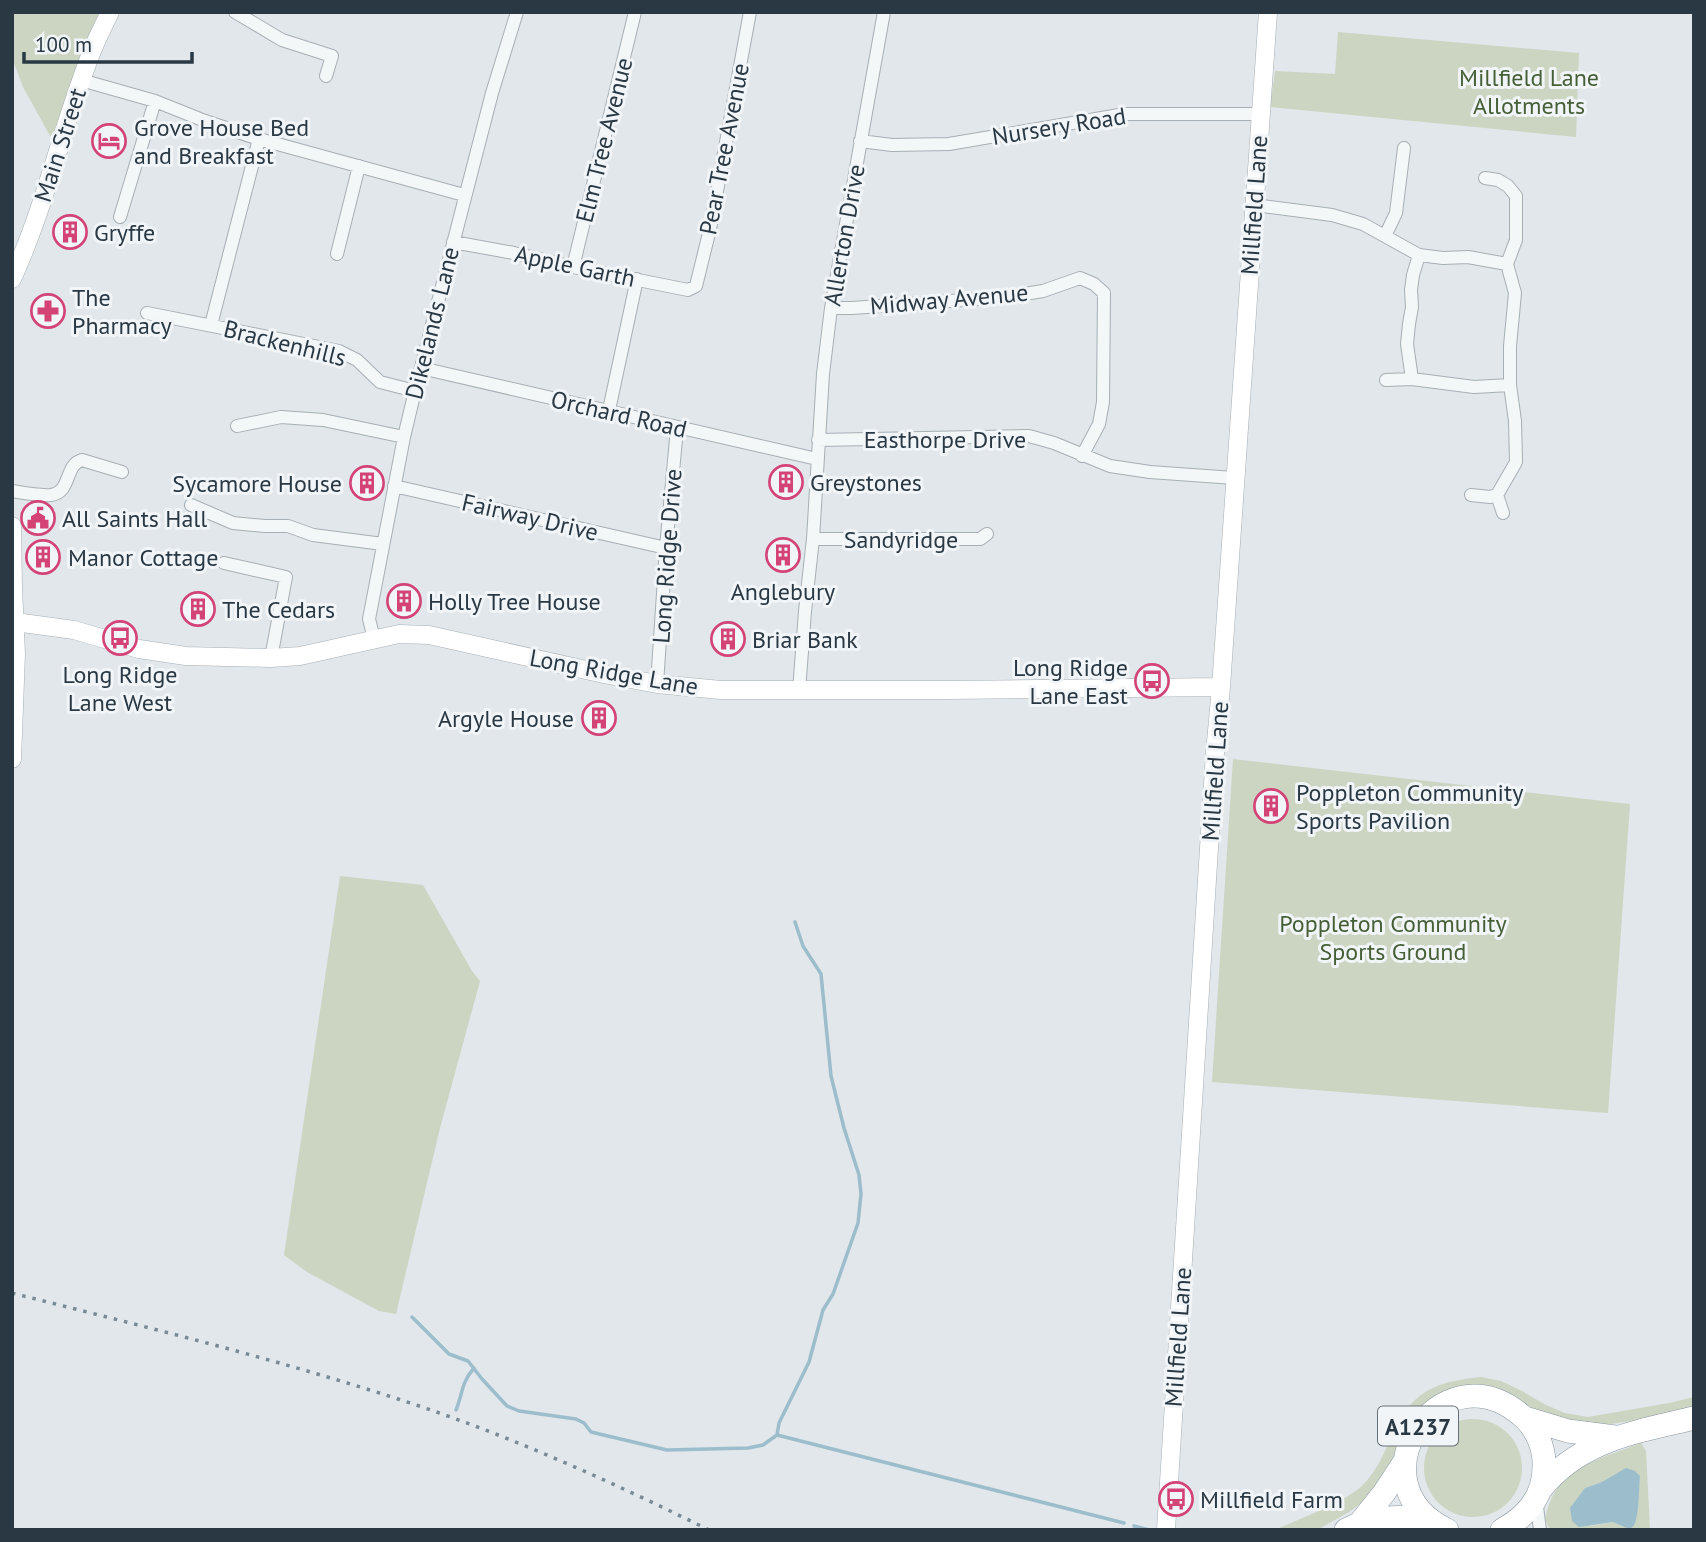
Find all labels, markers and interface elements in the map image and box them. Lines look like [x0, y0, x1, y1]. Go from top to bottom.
scale bar [24, 21, 192, 65]
text: 100 m [35, 31, 92, 58]
street label: Elm Tree Avenue [569, 54, 639, 226]
street label: Pear Tree Avenue [692, 61, 756, 237]
park label: Millfield Lane Allotments [1459, 62, 1599, 121]
street label: Main Street [27, 84, 93, 206]
street label: Nursery Road [990, 100, 1128, 152]
place label: Grove House Bed and Breakfast [134, 112, 309, 171]
hotel icon: Grove House Bed and Breakfast [90, 122, 128, 160]
street label: Millfield Lane [1234, 134, 1274, 276]
street label: Allerton Drive [816, 162, 872, 308]
building icon: Gryffe [51, 213, 89, 251]
place label: Gryffe [94, 217, 155, 248]
street label: Apple Garth [512, 238, 638, 294]
street label: Dikelands Lane [398, 243, 466, 403]
street label: Midway Avenue [869, 277, 1029, 321]
place label: The Pharmacy [72, 282, 172, 341]
pharmacy icon: The Pharmacy [29, 292, 67, 330]
street label: Brackenhills [221, 313, 349, 373]
street label: Orchard Road [548, 383, 690, 445]
street label: Easthorpe Drive [864, 424, 1026, 455]
building icon: Greystones [767, 463, 805, 501]
building icon: Sycamore House [348, 464, 386, 502]
place label: Greystones [810, 467, 922, 498]
place label: Sycamore House [172, 468, 342, 499]
street label: Long Ridge Drive [645, 468, 689, 644]
street label: Fairway Drive [459, 486, 601, 548]
public building icon: All Saints Hall [19, 499, 57, 537]
place label: All Saints Hall [62, 503, 207, 534]
street label: Sandyridge [844, 524, 958, 555]
building icon: Anglebury [764, 536, 802, 574]
building icon: Manor Cottage [24, 538, 62, 576]
place label: Manor Cottage [68, 542, 218, 573]
place label: Anglebury [731, 576, 835, 607]
building icon: Holly Tree House [385, 582, 423, 620]
place label: Holly Tree House [428, 586, 601, 617]
building icon: The Cedars [179, 590, 217, 628]
place label: The Cedars [222, 594, 335, 625]
bus stop icon: Long Ridge Lane West [101, 619, 139, 657]
building icon: Briar Bank [709, 620, 747, 658]
place label: Briar Bank [752, 624, 858, 655]
street label: Long Ridge Lane [527, 642, 701, 702]
place label: Long Ridge Lane East [1013, 652, 1128, 711]
place label: Long Ridge Lane West [63, 659, 177, 718]
bus stop icon: Long Ridge Lane East [1133, 662, 1171, 700]
building icon: Argyle House [580, 699, 618, 737]
street label: Millfield Lane [1195, 700, 1235, 842]
place label: Argyle House [438, 703, 574, 734]
place label: Poppleton Community Sports Pavilion [1296, 777, 1523, 836]
building icon: Poppleton Community Sports Pavilion [1252, 787, 1290, 825]
park label: Poppleton Community Sports Ground [1279, 908, 1507, 967]
street label: Millfield Lane [1158, 1266, 1198, 1408]
road number: A1237 [1378, 1406, 1458, 1446]
bus stop icon: Millfield Farm [1157, 1480, 1195, 1518]
place label: Millfield Farm [1200, 1484, 1343, 1515]

